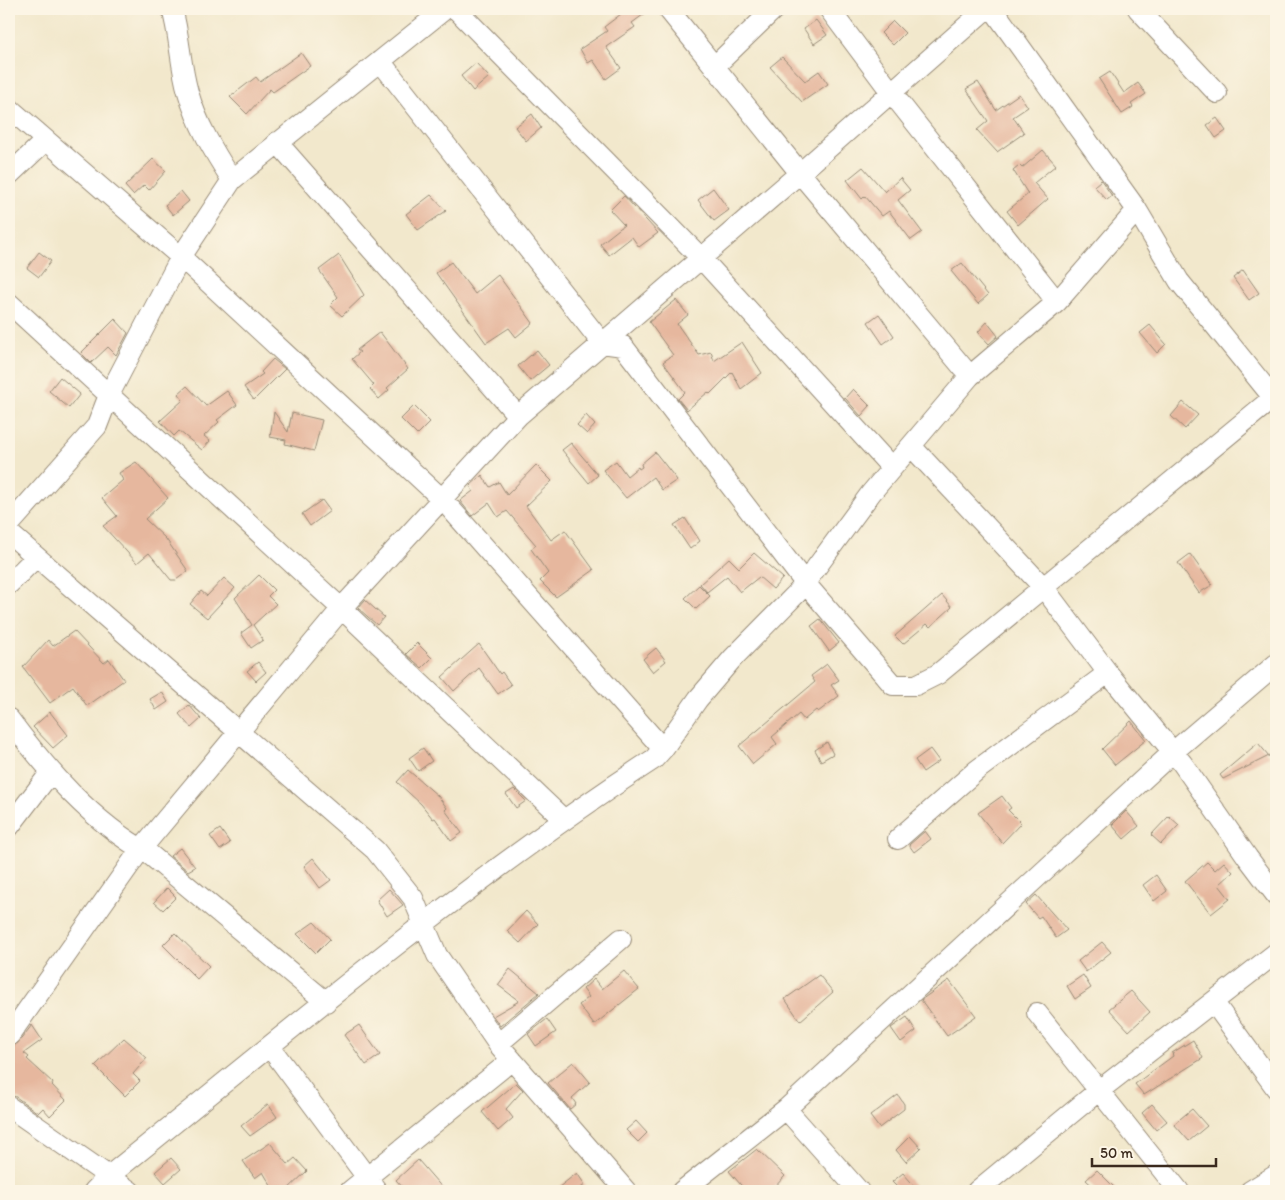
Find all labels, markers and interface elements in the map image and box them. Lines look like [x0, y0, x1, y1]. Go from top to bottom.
scale bar [1092, 1135, 1216, 1167]
text: 50 m [1100, 1144, 1133, 1162]

